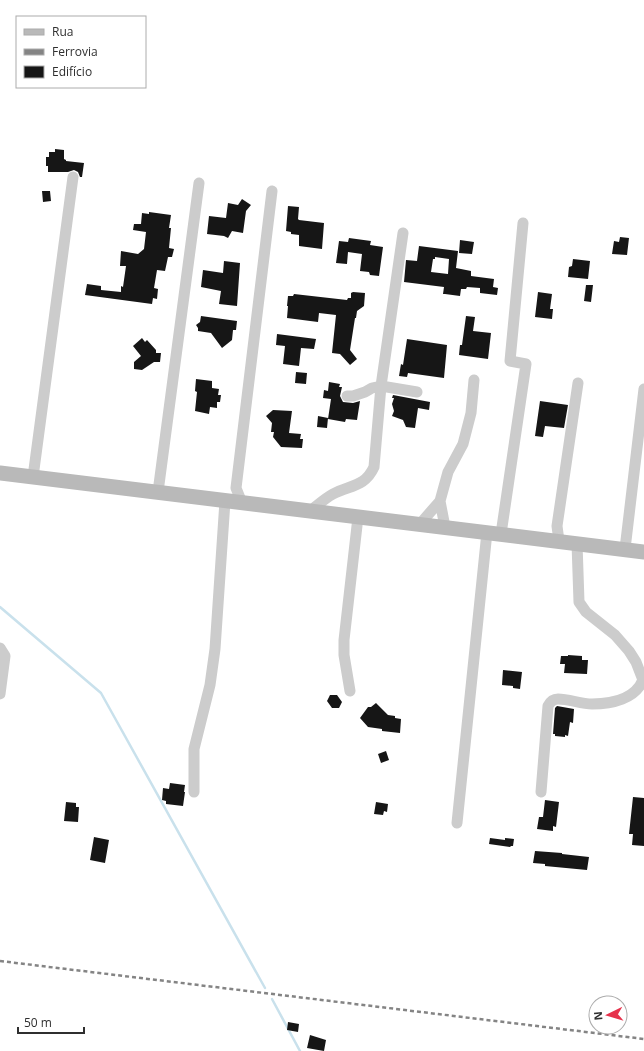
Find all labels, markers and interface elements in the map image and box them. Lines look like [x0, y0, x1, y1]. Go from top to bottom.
legend [16, 16, 146, 88]
text: Rua [52, 23, 73, 40]
text: Ferrovia [52, 43, 98, 60]
text: Edifício [52, 63, 92, 80]
north arrow [588, 995, 628, 1035]
scale bar [18, 1009, 84, 1035]
text: N [590, 1011, 605, 1021]
text: 50 m [24, 1014, 52, 1031]

